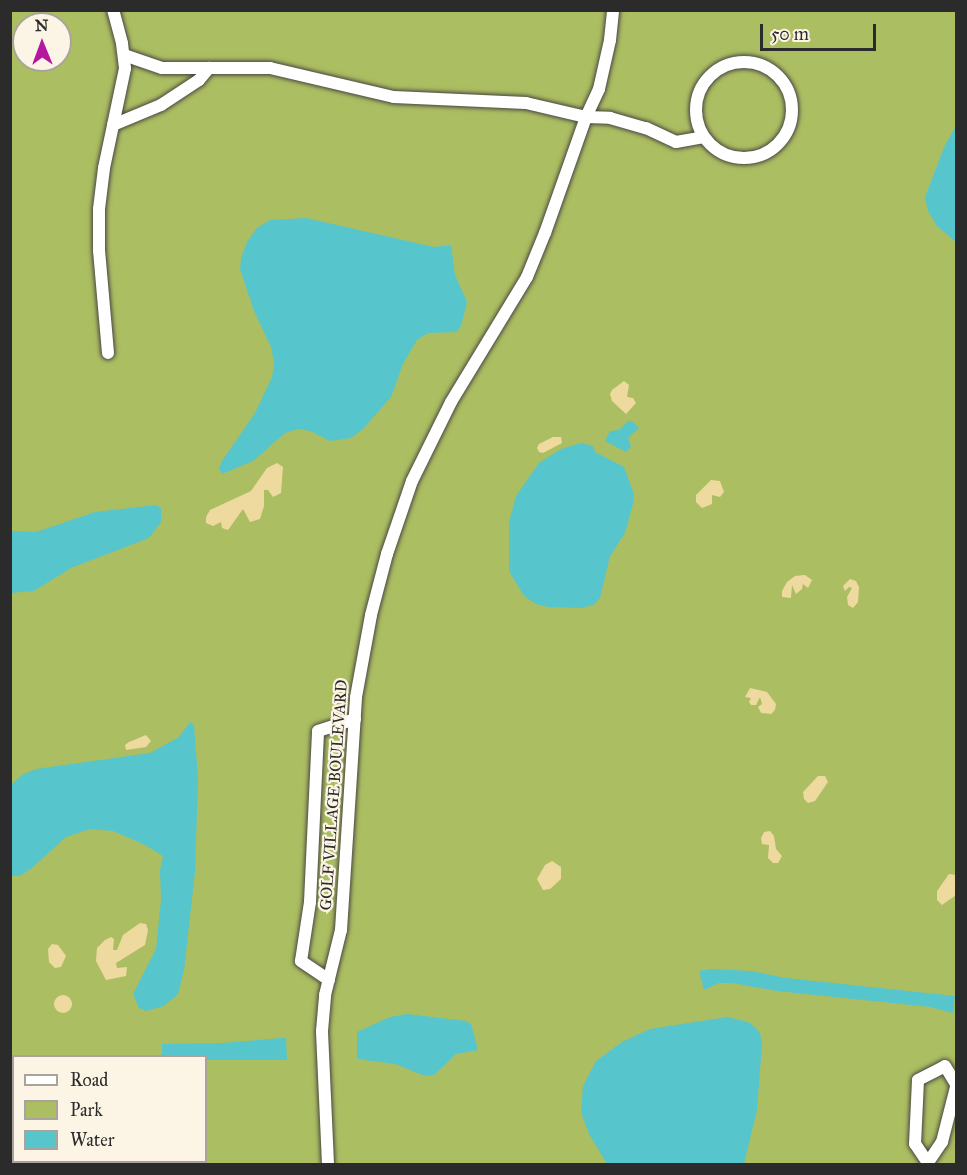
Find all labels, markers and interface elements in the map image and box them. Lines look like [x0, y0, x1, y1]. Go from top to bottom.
north arrow [12, 12, 72, 72]
scale bar [763, 12, 878, 50]
text: N [35, 16, 49, 35]
text: 50 m [771, 23, 809, 45]
street label: GOLF VILLAGE BOULEVARD [316, 679, 352, 911]
legend [12, 1055, 207, 1163]
text: Road [70, 1069, 108, 1091]
text: Park [70, 1099, 103, 1121]
text: Water [70, 1129, 114, 1151]

